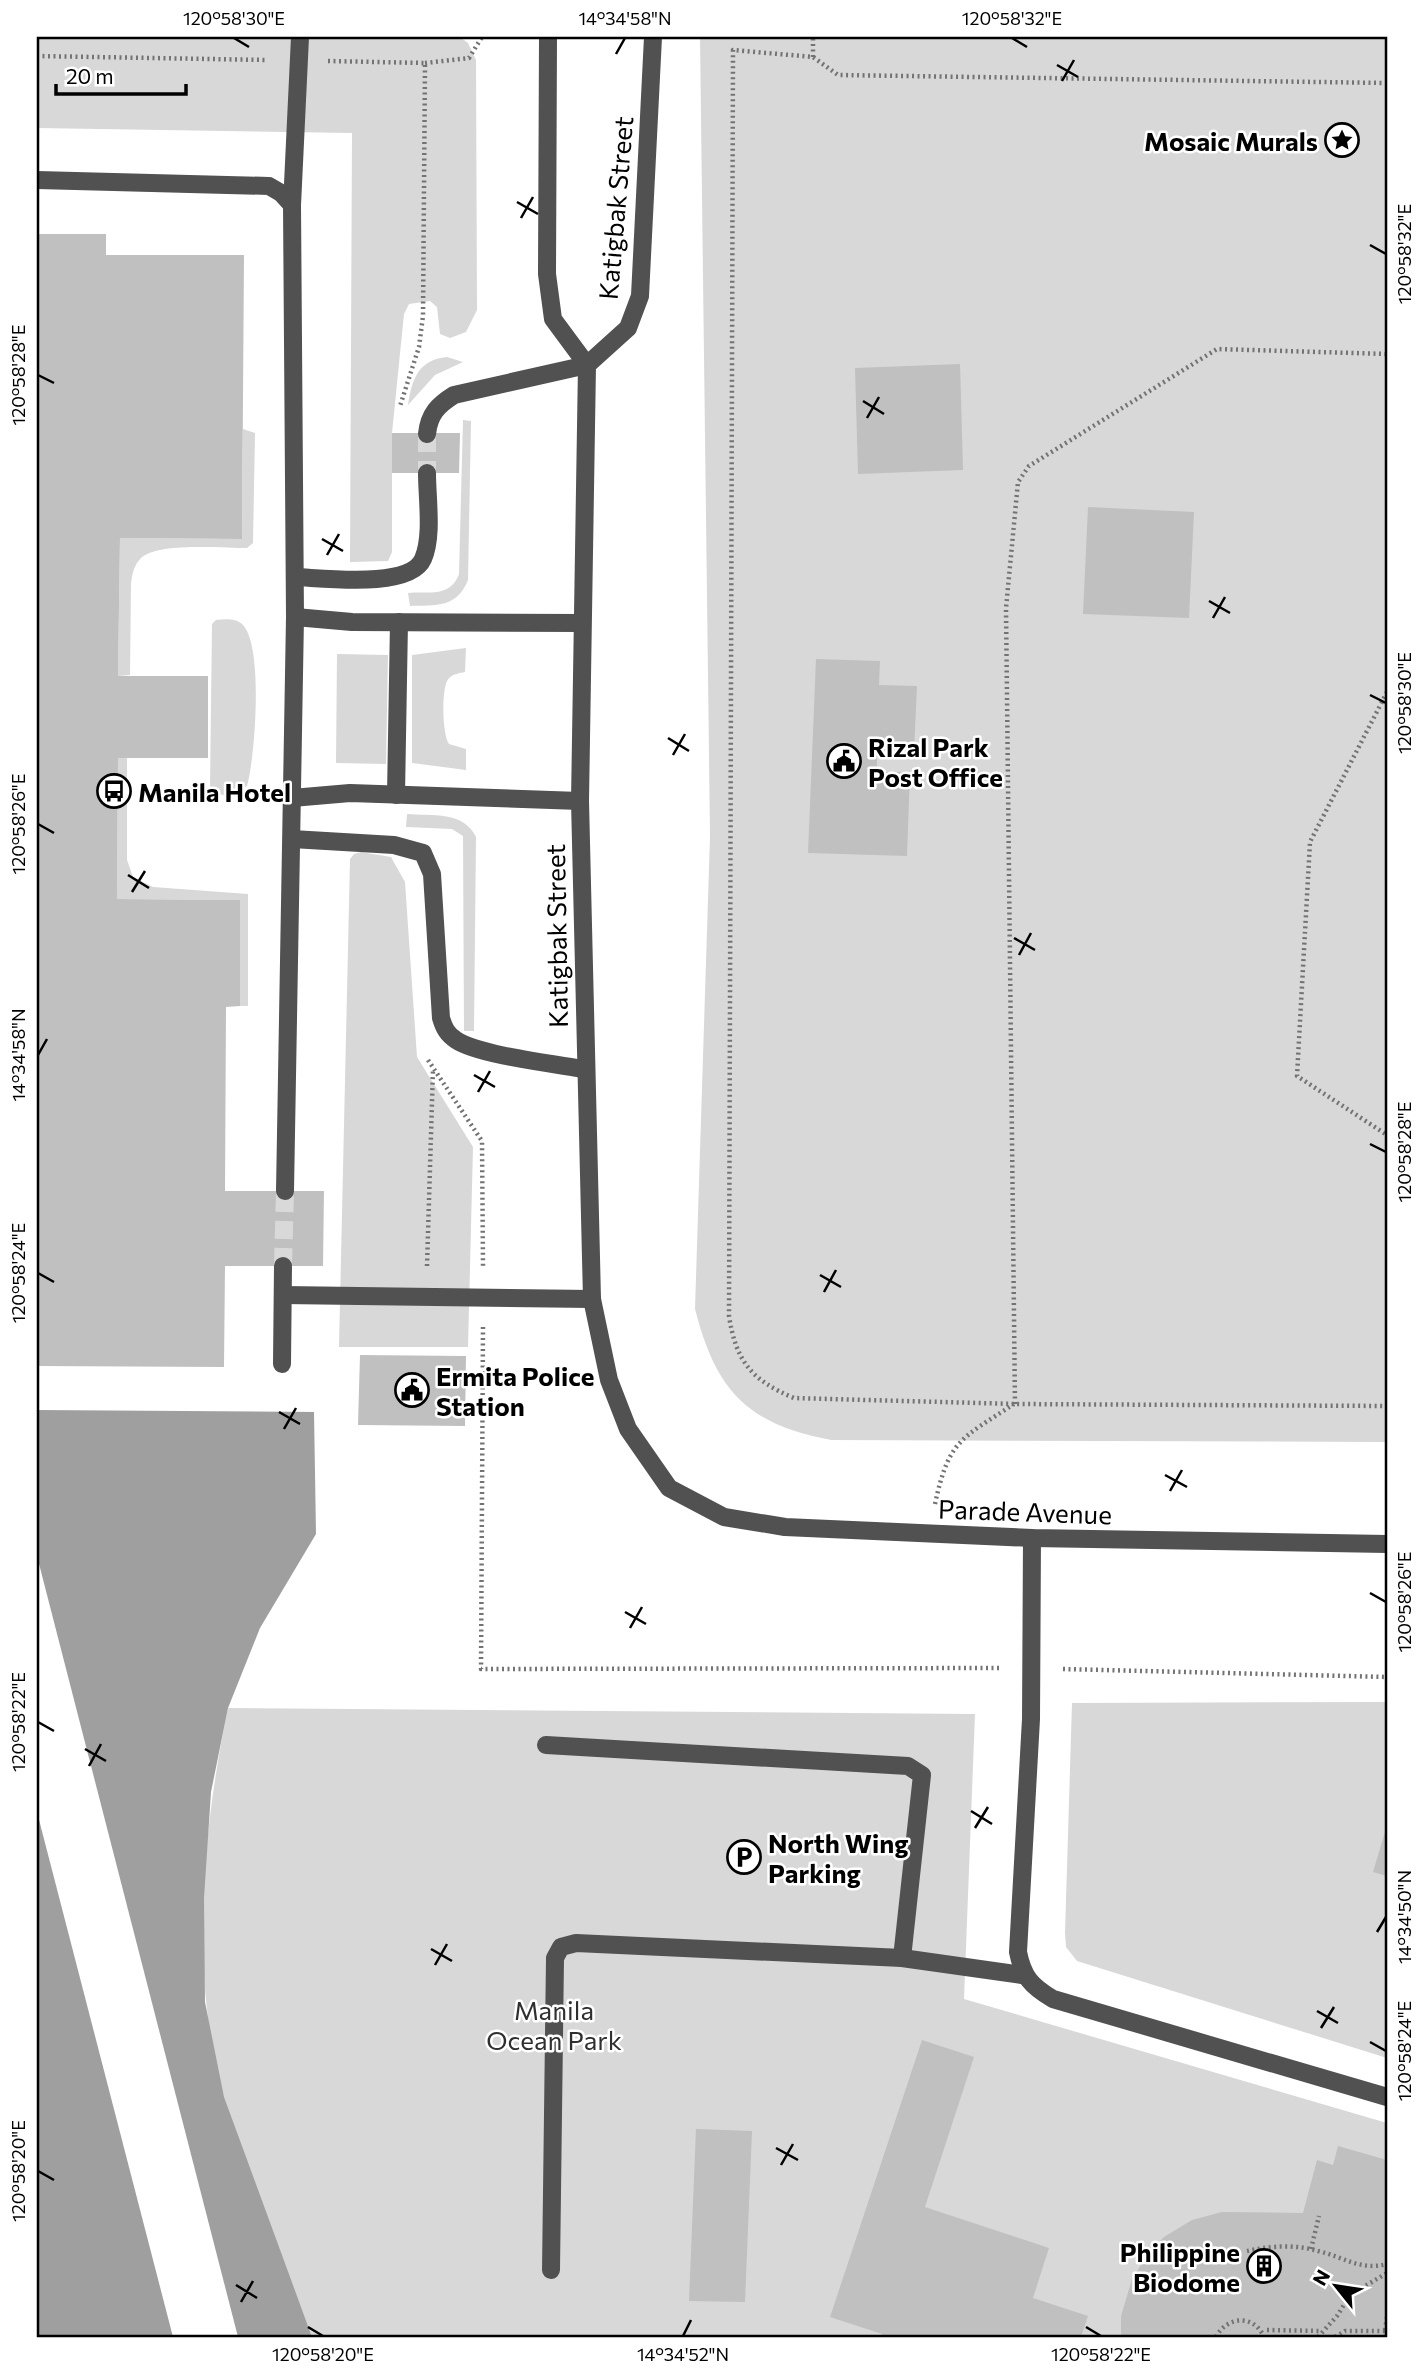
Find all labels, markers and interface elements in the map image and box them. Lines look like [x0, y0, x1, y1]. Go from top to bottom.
text: 120°58'30"E [183, 7, 285, 29]
text: 14°34'58"N [578, 7, 672, 29]
text: 120°58'32"E [962, 7, 1062, 29]
scale bar [56, 52, 186, 96]
text: 20 m [66, 63, 114, 88]
street label: Katigbak Street [592, 115, 638, 301]
place icon: Mosaic Murals [1323, 121, 1361, 159]
place label: Mosaic Murals [1144, 125, 1318, 156]
text: 120°58'32"E [1393, 204, 1415, 304]
text: 120°58'28"E [7, 325, 29, 425]
text: 120°58'30"E [1393, 652, 1415, 754]
place label: Rizal Park Post Office [868, 731, 1003, 792]
public building icon: Rizal Park Post Office [825, 742, 863, 780]
bus stop icon: Manila Hotel [95, 772, 133, 810]
text: 120°58'26"E [7, 774, 29, 874]
place label: Manila Hotel [138, 776, 291, 807]
street label: Katigbak Street [539, 844, 573, 1028]
text: 14°34'58"N [7, 1008, 29, 1102]
text: 120°58'28"E [1393, 1102, 1415, 1202]
text: 120°58'24"E [7, 1223, 29, 1323]
place label: Ermita Police Station [436, 1360, 594, 1421]
public building icon: Ermita Police Station [393, 1371, 431, 1409]
street label: Parade Avenue [937, 1492, 1113, 1530]
text: 120°58'26"E [1393, 1552, 1415, 1652]
text: 120°58'22"E [7, 1672, 29, 1772]
place label: North Wing Parking [768, 1827, 909, 1888]
parking icon: North Wing Parking [725, 1838, 763, 1876]
text: 14°34'50"N [1393, 1870, 1415, 1964]
park label: Manila Ocean Park [486, 1994, 622, 2055]
text: 120°58'24"E [1393, 2001, 1415, 2101]
text: 120°58'20"E [7, 2120, 29, 2222]
place label: Philippine Biodome [1120, 2236, 1240, 2297]
building icon: Philippine Biodome [1245, 2247, 1283, 2285]
north arrow [1302, 2252, 1372, 2322]
text: N [1307, 2265, 1334, 2289]
text: 120°58'20"E [272, 2343, 374, 2365]
text: 14°34'52"N [637, 2343, 729, 2365]
text: 120°58'22"E [1051, 2343, 1151, 2365]

